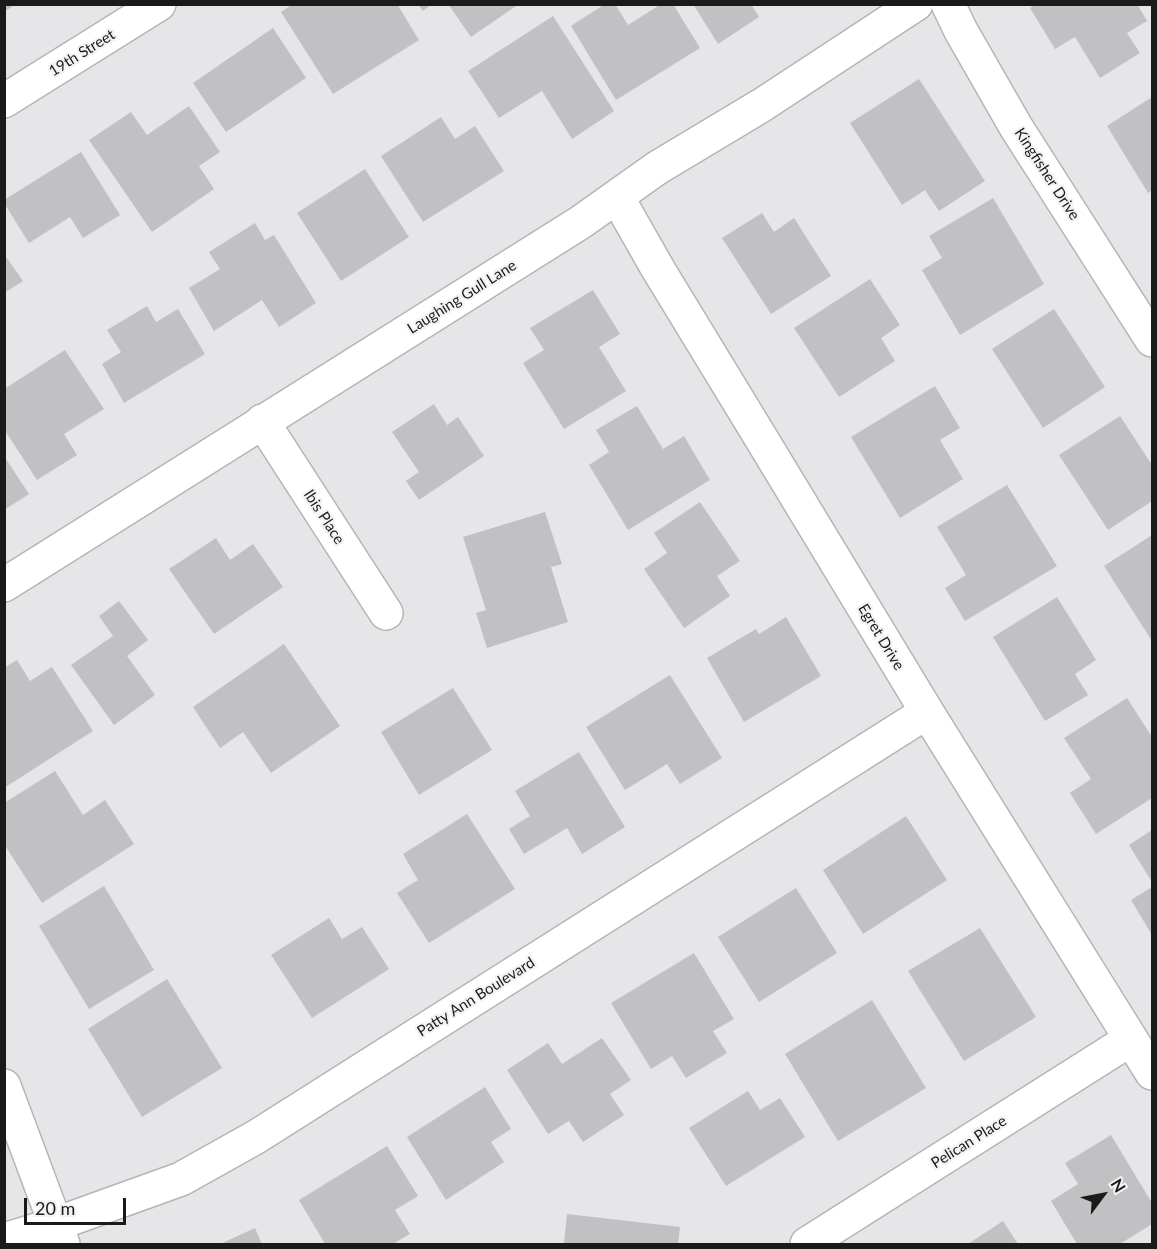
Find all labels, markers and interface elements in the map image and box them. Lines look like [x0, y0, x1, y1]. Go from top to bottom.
street label: 19th Street [46, 26, 118, 80]
street label: Kingfisher Drive [1011, 125, 1083, 223]
street label: Laughing Gull Lane [404, 256, 520, 338]
street label: Ibis Place [300, 486, 348, 548]
street label: Egret Drive [854, 601, 908, 673]
street label: Patty Ann Boulevard [414, 954, 538, 1040]
street label: Pelican Place [928, 1112, 1010, 1172]
north arrow [1073, 1165, 1133, 1225]
text: N [1107, 1175, 1130, 1195]
scale bar [27, 1186, 129, 1224]
text: 20 m [35, 1197, 75, 1219]

